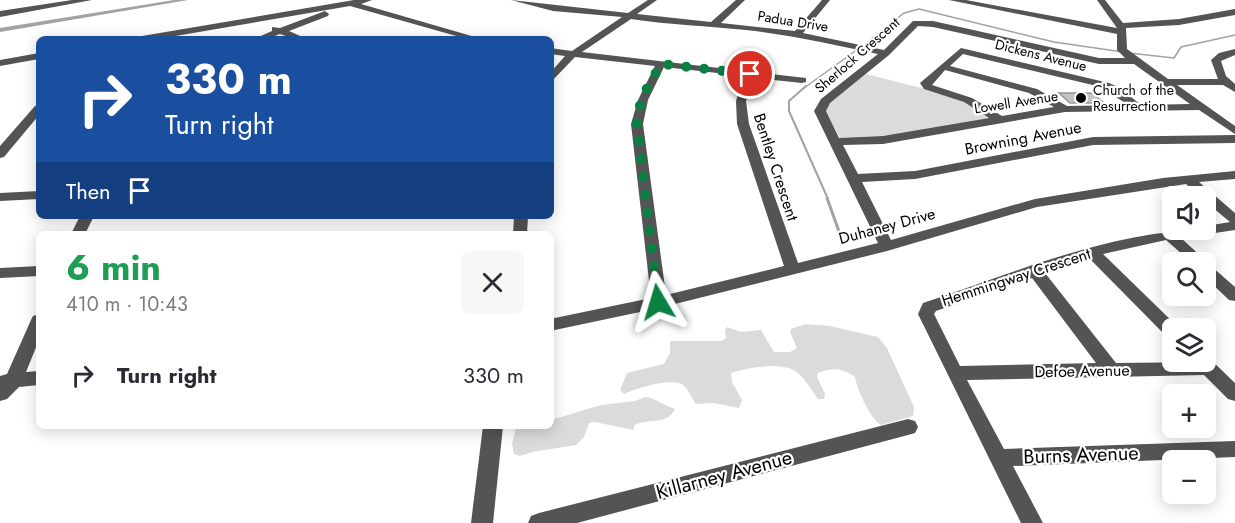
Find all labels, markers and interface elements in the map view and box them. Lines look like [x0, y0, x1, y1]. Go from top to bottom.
street label: Padua Drive [756, 6, 830, 36]
street label: Sherlock Crescent [810, 12, 904, 98]
street label: Dickens Avenue [993, 34, 1089, 76]
pin [724, 48, 775, 99]
text: 330 m [165, 49, 292, 110]
icon: arrive [733, 57, 766, 90]
icon: right [66, 60, 144, 138]
place label: Church of the Resurrection [1093, 80, 1174, 116]
street label: Lowell Avenue [973, 86, 1059, 118]
marker: Church of the Resurrection [1074, 91, 1088, 105]
text: Turn right [165, 105, 273, 144]
street label: Bentley Crescent [748, 110, 804, 224]
street label: Browning Avenue [963, 115, 1083, 161]
icon: arrive [123, 174, 156, 207]
text: Then [66, 175, 111, 207]
map controls [1162, 186, 1216, 504]
button: sound [1162, 186, 1216, 240]
street label: Duhaney Drive [836, 202, 938, 250]
text: 6 min [66, 241, 161, 293]
street label: Hemmingway Crescent [938, 242, 1094, 312]
button: close [461, 251, 524, 314]
button: search [1162, 252, 1216, 306]
position arrow [626, 270, 690, 334]
text: 410 m · 10:43 [66, 290, 188, 319]
button: layers [1162, 318, 1216, 372]
icon: right [66, 359, 99, 392]
text: Turn right [117, 359, 217, 391]
text: 330 m [463, 359, 524, 391]
street label: Defoe Avenue [1034, 359, 1130, 383]
button: + [1162, 384, 1216, 438]
street label: Burns Avenue [1023, 438, 1139, 472]
street label: Killarney Avenue [653, 443, 795, 507]
button: − [1162, 450, 1216, 504]

